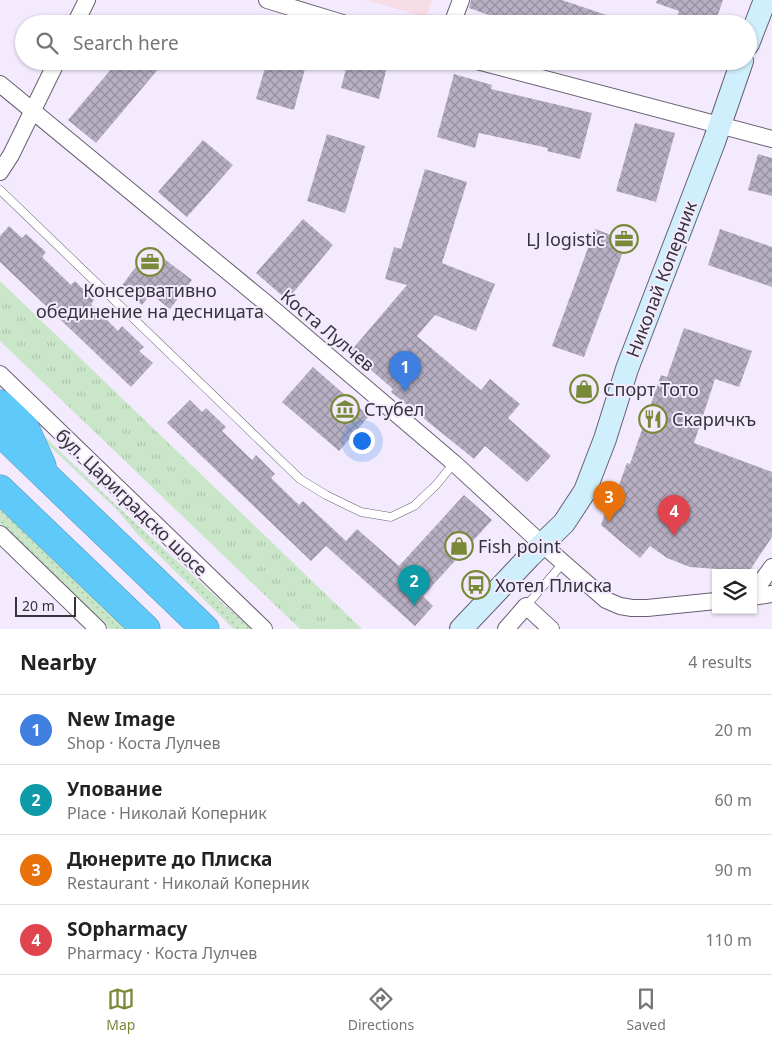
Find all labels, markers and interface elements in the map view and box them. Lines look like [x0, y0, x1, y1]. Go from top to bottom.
search box [15, 15, 757, 70]
icon: search [33, 29, 61, 57]
text: Search here [73, 30, 179, 56]
street label: Николай Коперник [620, 197, 702, 361]
office icon: LJ logistic [609, 224, 639, 254]
place label: LJ logistic [526, 227, 605, 251]
office icon: Консервативно обединение на десницата [135, 247, 165, 277]
place label: Консервативно обединение на десницата [36, 278, 264, 323]
street label: Коста Лулчев [276, 284, 380, 376]
pin: 1 [389, 351, 421, 392]
shop icon: Спорт Тото [569, 374, 599, 404]
place label: Спорт Тото [603, 377, 699, 401]
museum icon: Стубел [330, 394, 360, 424]
place label: Стубел [364, 397, 424, 421]
restaurant icon: Скаричкъ [638, 404, 668, 434]
place label: Скаричкъ [672, 407, 756, 431]
street label: бул. Цариградско шосе [51, 423, 213, 581]
your location [349, 428, 375, 454]
pin: 3 [593, 481, 625, 522]
pin: 4 [658, 495, 690, 536]
shop icon: Fish point [444, 531, 474, 561]
place label: Fish point [478, 534, 561, 558]
pin: 2 [398, 565, 430, 606]
map controls [712, 569, 757, 614]
button: layers [712, 569, 757, 614]
bus stop icon: Хотел Плиска [461, 570, 491, 600]
place label: Хотел Плиска [495, 573, 612, 597]
scale bar [15, 594, 76, 617]
text: 20 m [22, 596, 55, 615]
text: Nearby [20, 648, 96, 676]
text: 4 results [688, 651, 752, 673]
text: New Image [67, 706, 175, 732]
text: 1 [31, 719, 41, 741]
text: 20 m [715, 719, 752, 741]
text: Shop · Коста Лулчев [67, 732, 221, 754]
text: Упование [67, 776, 162, 802]
text: 2 [31, 789, 41, 811]
text: 60 m [715, 789, 752, 811]
text: Place · Николай Коперник [67, 802, 267, 824]
text: Дюнерите до Плиска [67, 846, 272, 872]
text: 3 [31, 859, 41, 881]
text: 90 m [715, 859, 752, 881]
text: Restaurant · Николай Коперник [67, 872, 309, 894]
text: SOpharmacy [67, 916, 187, 942]
text: 4 [31, 929, 41, 951]
text: 110 m [705, 929, 752, 951]
text: Pharmacy · Коста Лулчев [67, 942, 257, 964]
tab: Map [106, 985, 135, 1034]
tab: Directions [348, 985, 414, 1034]
tab: Saved [627, 985, 666, 1034]

